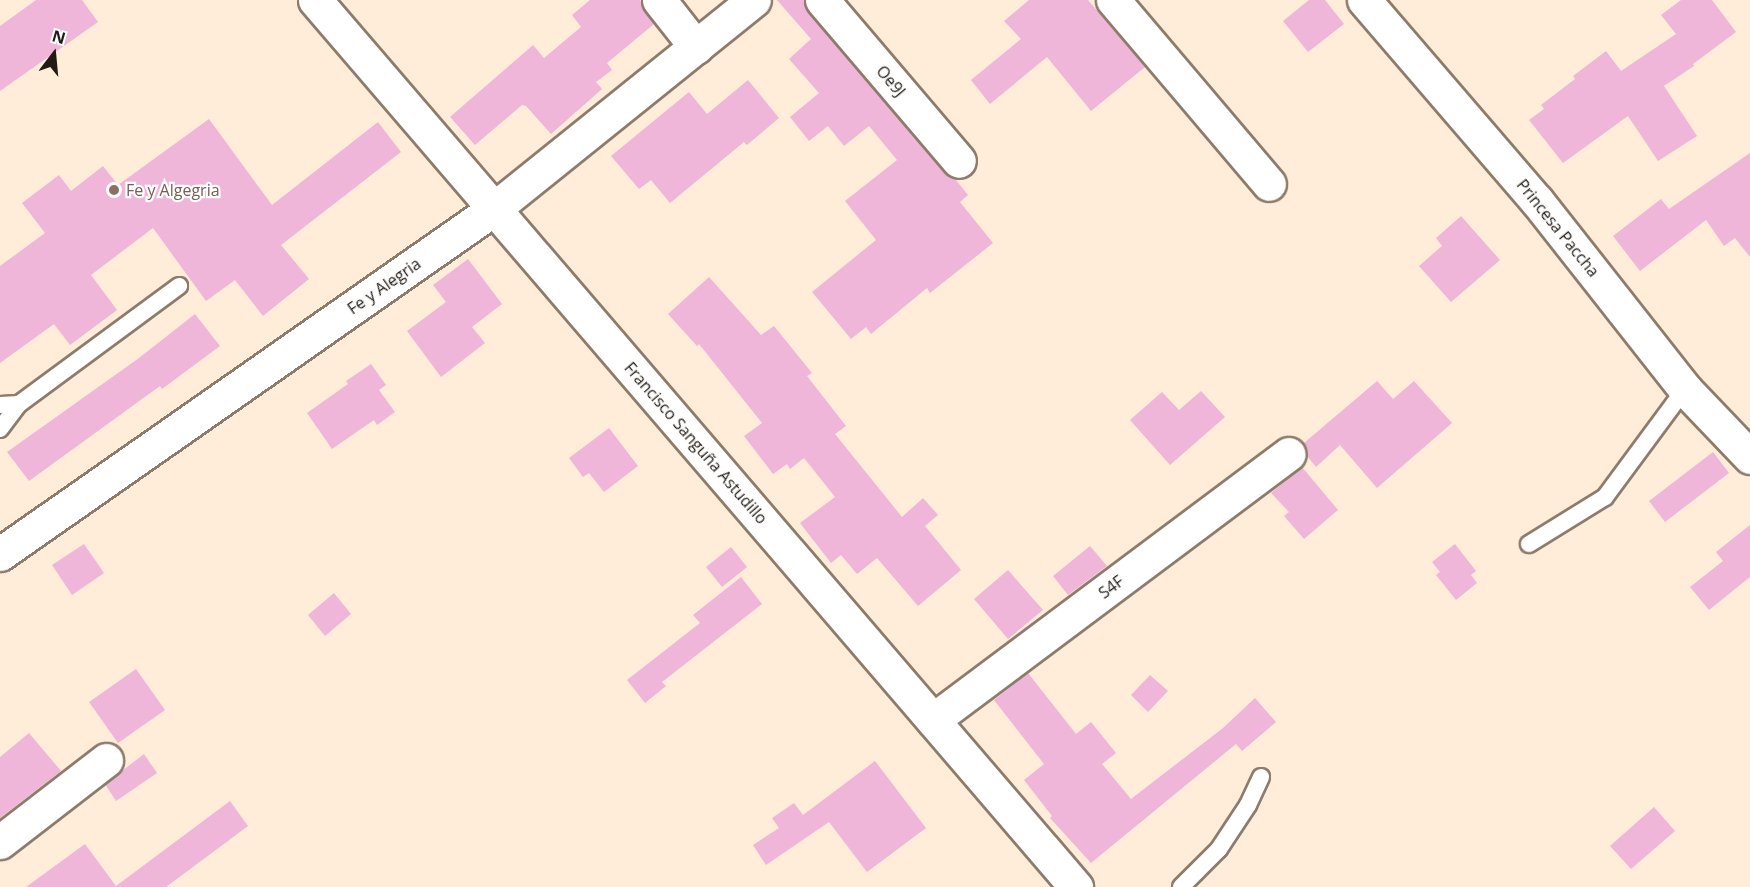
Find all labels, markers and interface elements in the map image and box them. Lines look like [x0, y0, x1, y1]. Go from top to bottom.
north arrow [24, 24, 84, 84]
text: N [50, 24, 68, 49]
street label: Oe9J [872, 61, 910, 101]
street label: Princesa Paccha [1513, 175, 1603, 281]
place label: Fe y Algegria [126, 180, 220, 200]
marker: Fe y Algegria [107, 183, 121, 197]
street label: Fe y Alegria [344, 254, 424, 318]
street label: Francisco Sanguña Astudillo [621, 358, 771, 528]
street label: S4F [1095, 571, 1127, 603]

